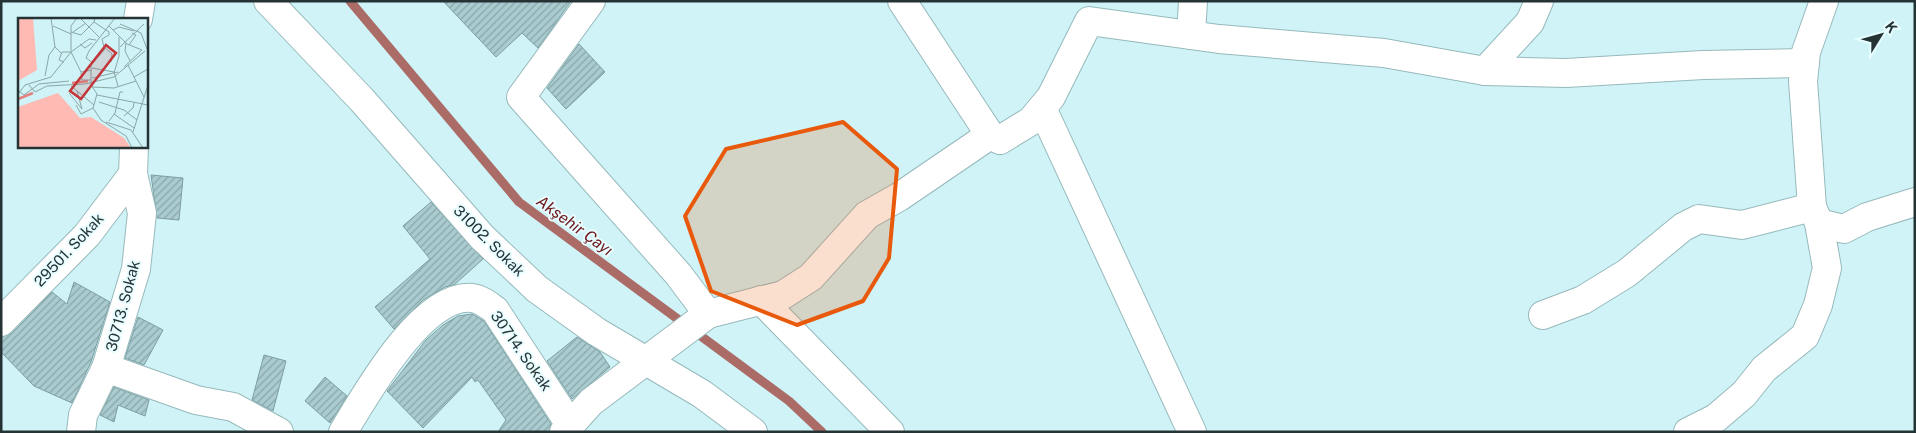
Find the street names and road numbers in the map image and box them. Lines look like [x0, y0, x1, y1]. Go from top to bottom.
street label: 31002. Sokak [450, 202, 528, 280]
street label: 29501. Sokak [31, 210, 107, 290]
street label: 30713. Sokak [102, 259, 143, 353]
street label: 30714. Sokak [488, 308, 555, 394]

